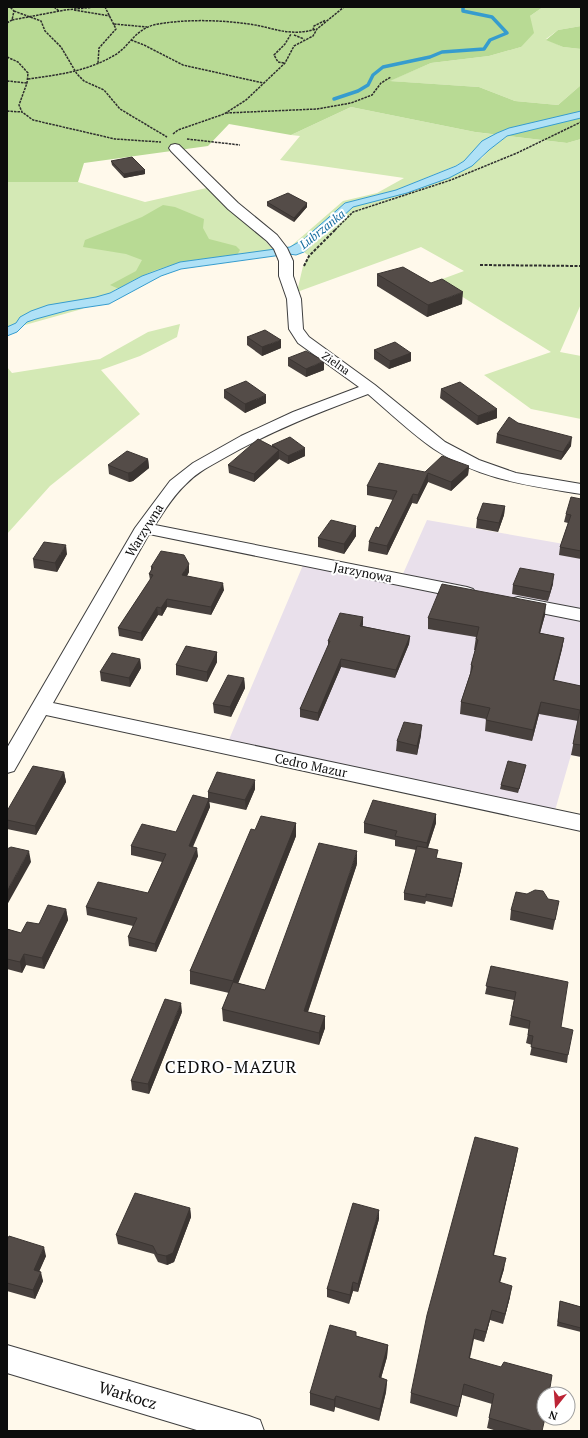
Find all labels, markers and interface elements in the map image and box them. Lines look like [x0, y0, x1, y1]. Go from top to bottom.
water label: Lubrzanka [295, 206, 348, 253]
street label: Zielna [319, 348, 353, 378]
street label: Warzywna [121, 500, 168, 560]
street label: Jarzynowa [332, 557, 394, 587]
street label: Cedro Mazur [273, 749, 349, 781]
district label: CEDRO-MAZUR [165, 1055, 297, 1078]
street label: Warkocz [96, 1376, 160, 1414]
north arrow [536, 1386, 576, 1426]
text: N [546, 1407, 559, 1423]

